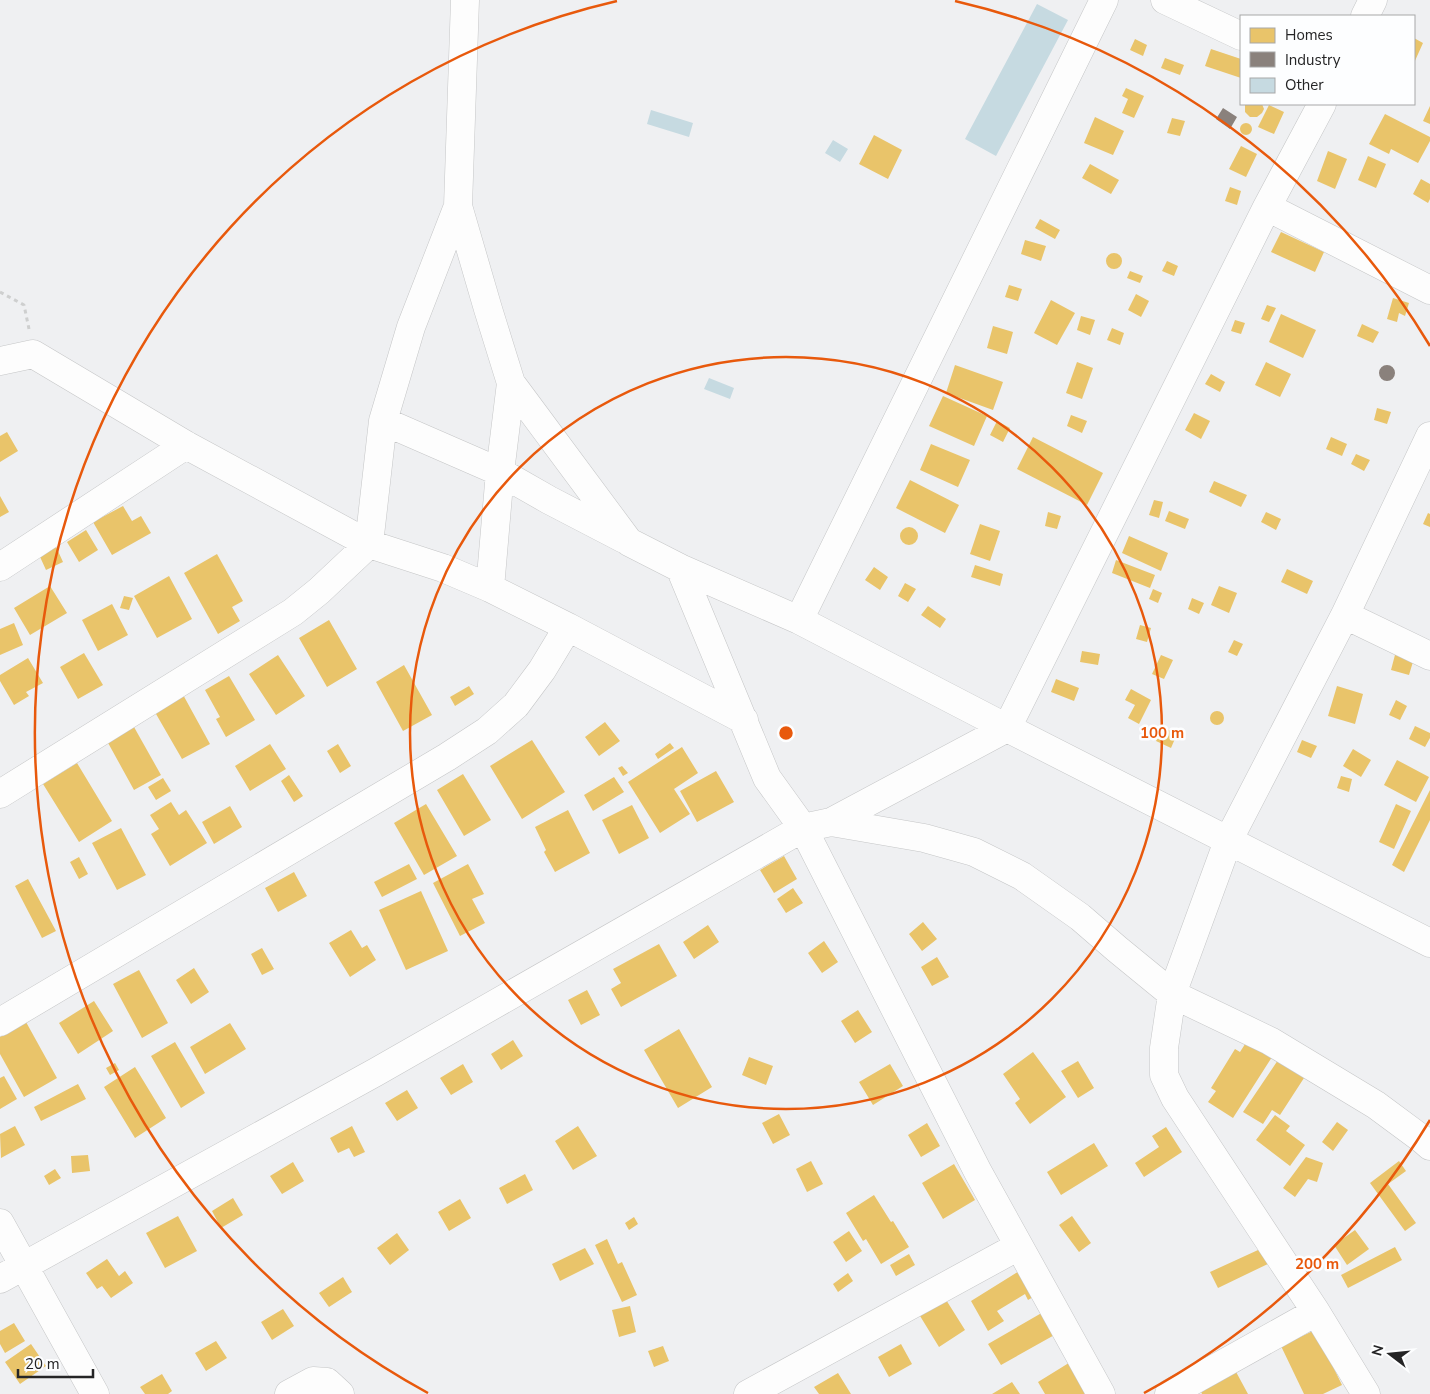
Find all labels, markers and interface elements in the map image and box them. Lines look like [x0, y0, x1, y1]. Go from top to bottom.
legend [1240, 15, 1415, 105]
text: Homes [1285, 25, 1333, 45]
text: Industry [1285, 50, 1341, 70]
text: Other [1285, 75, 1324, 95]
text: 100 m [1140, 723, 1184, 743]
centre of rings [777, 724, 795, 742]
text: 200 m [1295, 1254, 1339, 1274]
north arrow [1365, 1329, 1415, 1379]
text: N [1367, 1343, 1389, 1358]
scale bar [18, 1346, 92, 1378]
text: 20 m [25, 1354, 60, 1374]

